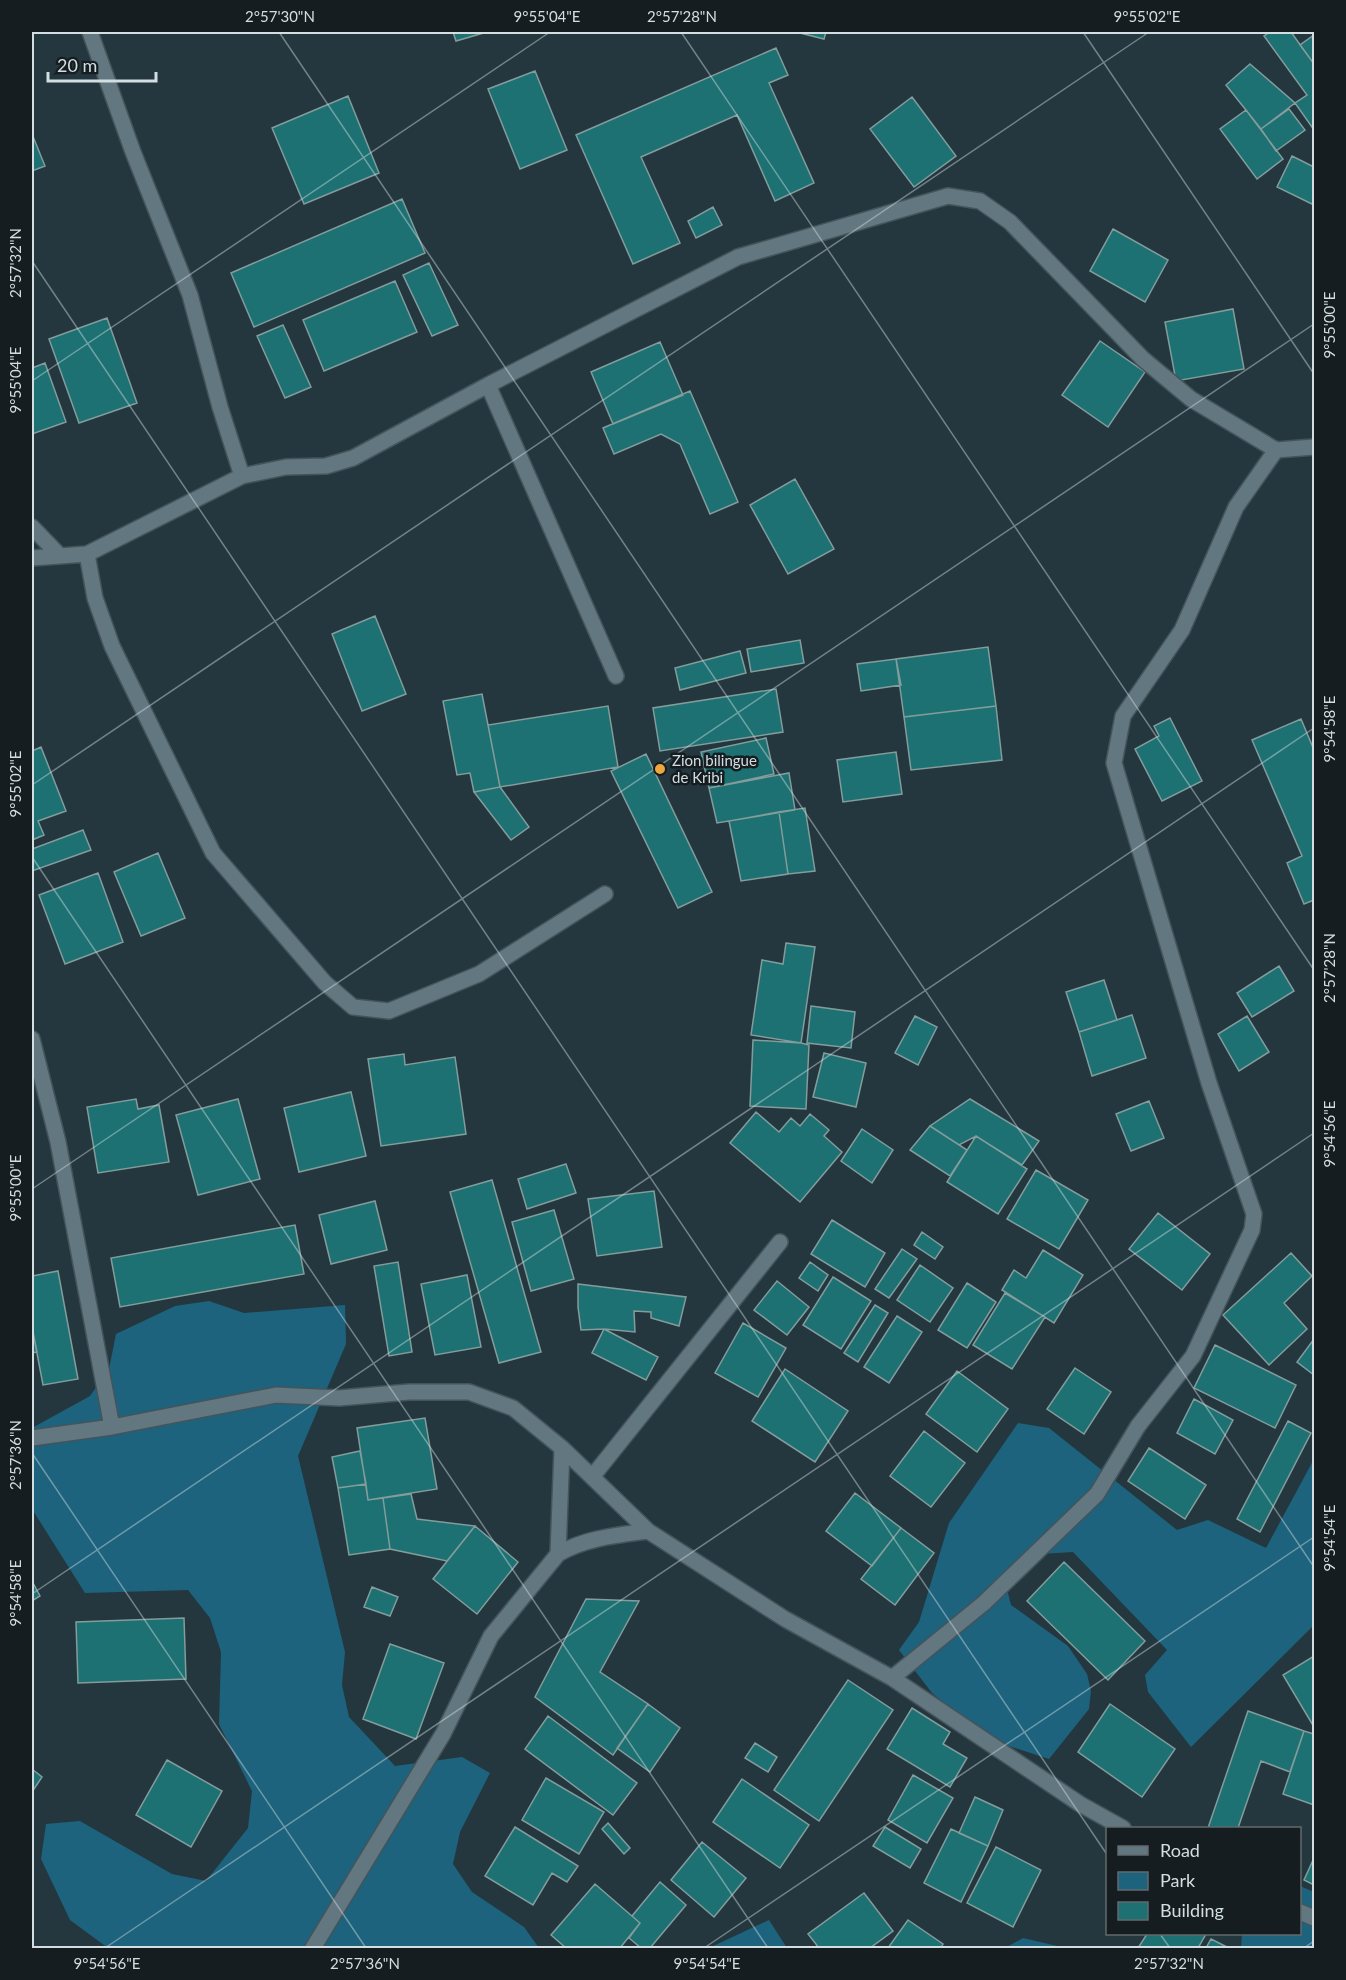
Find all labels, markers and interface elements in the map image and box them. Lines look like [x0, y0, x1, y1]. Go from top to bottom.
text: 2°57'30"N [245, 7, 315, 25]
text: 9°55'04"E [514, 7, 581, 25]
text: 2°57'28"N [647, 7, 717, 25]
text: 9°55'02"E [1114, 7, 1181, 25]
scale bar [48, 45, 156, 83]
text: 20 m [57, 54, 97, 76]
text: 2°57'32"N [6, 228, 24, 298]
text: 9°55'00"E [1320, 292, 1338, 359]
text: 9°55'04"E [6, 347, 24, 414]
text: 9°54'58"E [1320, 696, 1338, 763]
text: 9°55'02"E [6, 751, 24, 818]
place label: Zion bilingue de Kribi [672, 751, 757, 786]
marker: Zion bilingue de Kribi [653, 762, 667, 776]
text: 2°57'28"N [1320, 933, 1338, 1003]
text: 9°54'56"E [1320, 1101, 1338, 1168]
text: 9°55'00"E [6, 1155, 24, 1222]
text: 2°57'36"N [6, 1420, 24, 1490]
text: 9°54'54"E [1320, 1505, 1338, 1572]
text: 9°54'58"E [6, 1560, 24, 1627]
legend [1106, 1827, 1301, 1935]
text: Road [1160, 1839, 1200, 1861]
text: Park [1160, 1869, 1196, 1891]
text: Building [1160, 1899, 1224, 1921]
text: 9°54'56"E [74, 1954, 141, 1972]
text: 2°57'36"N [330, 1954, 400, 1972]
text: 9°54'54"E [674, 1954, 741, 1972]
text: 2°57'32"N [1134, 1954, 1204, 1972]

